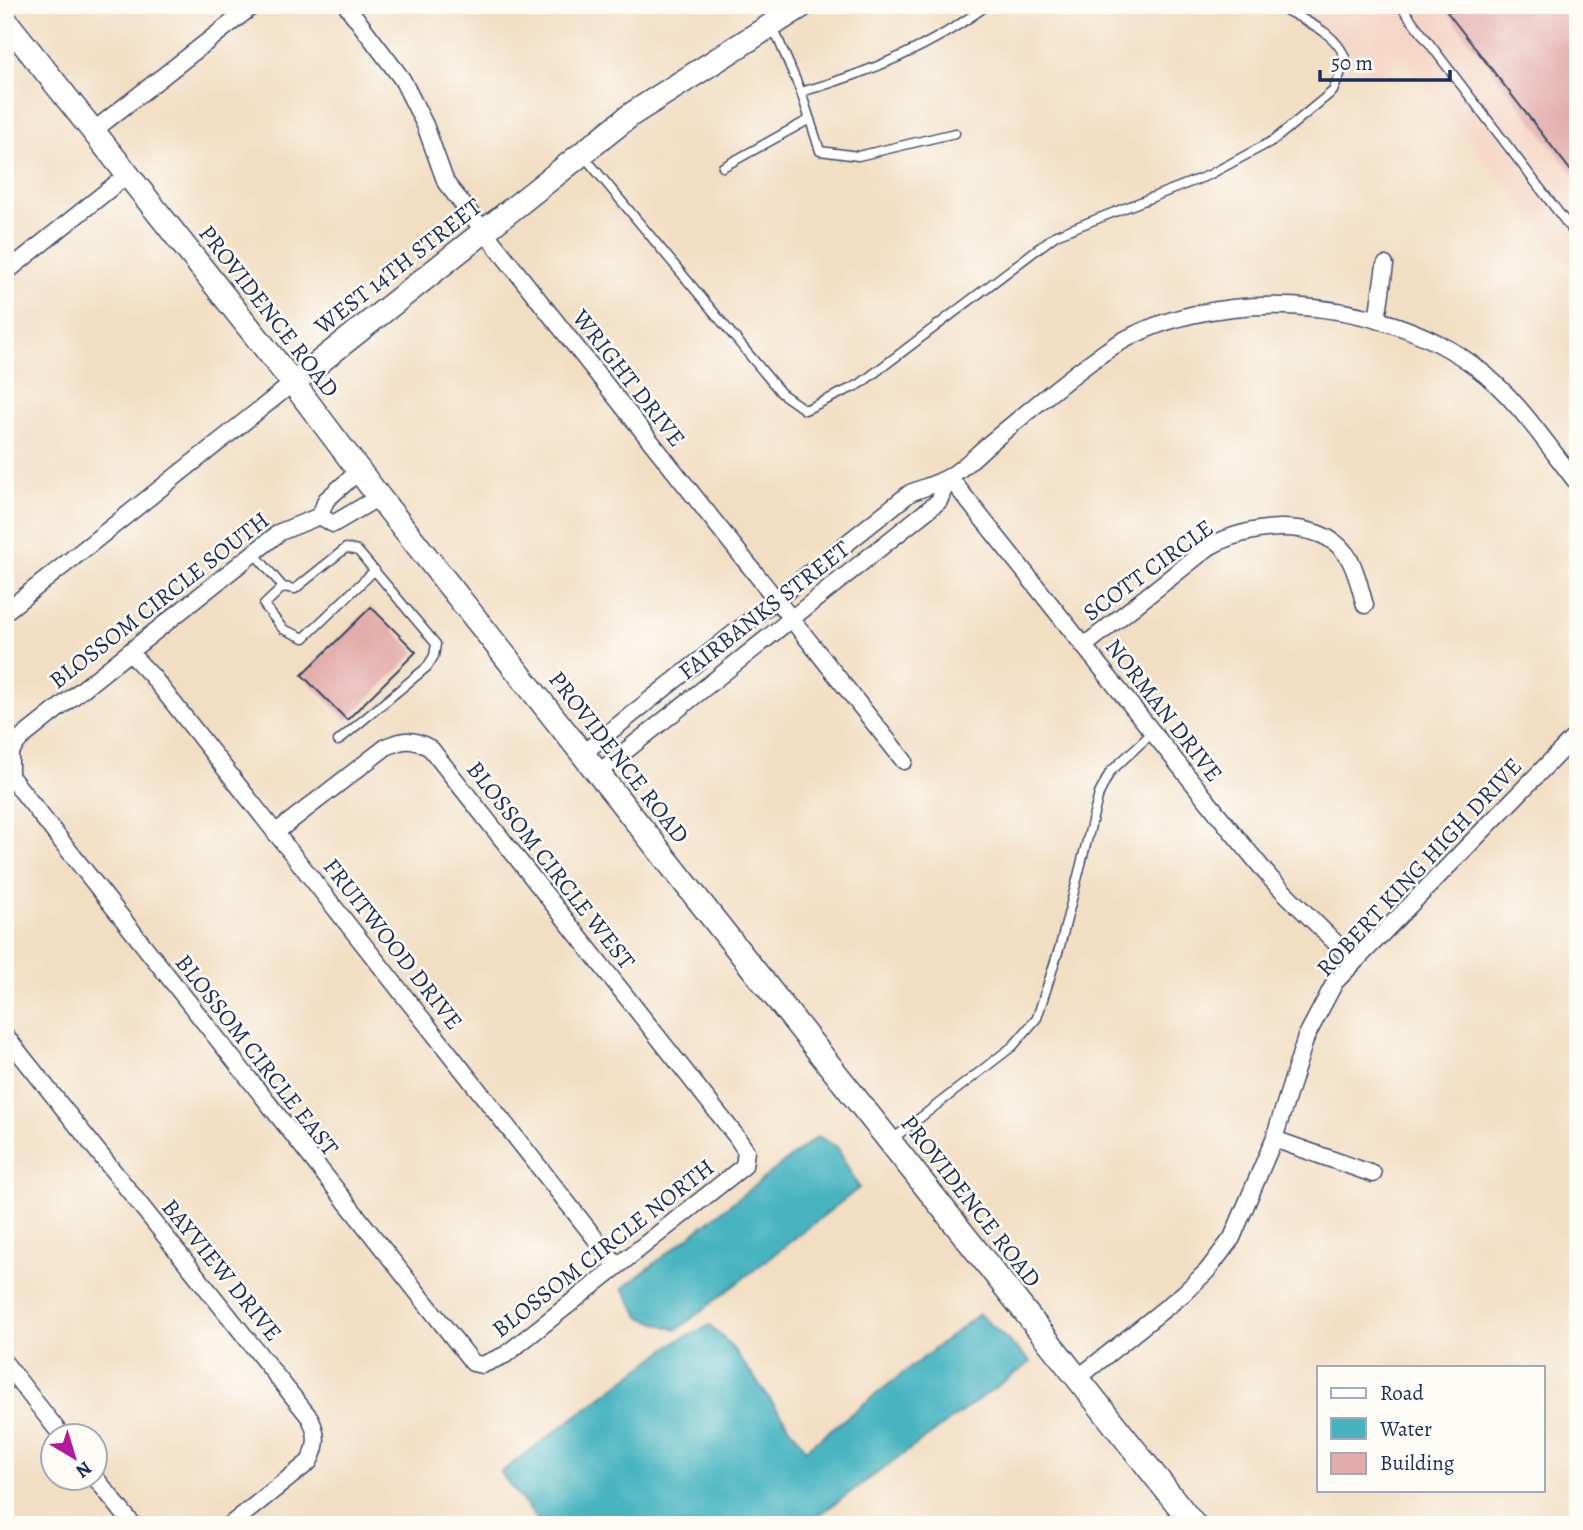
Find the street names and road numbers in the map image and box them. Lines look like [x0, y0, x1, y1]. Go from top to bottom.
street label: WEST 14TH STREET [307, 191, 488, 342]
street label: PROVIDENCE ROAD [192, 218, 346, 404]
street label: WRIGHT DRIVE [565, 302, 693, 453]
street label: BLOSSOM CIRCLE SOUTH [42, 504, 276, 696]
street label: SCOTT CIRCLE [1076, 512, 1220, 628]
street label: FAIRBANKS STREET [672, 533, 856, 687]
street label: NORMAN DRIVE [1098, 632, 1230, 788]
street label: PROVIDENCE ROAD [542, 664, 696, 850]
street label: ROBERT KING HIGH DRIVE [1309, 751, 1529, 983]
street label: BLOSSOM CIRCLE WEST [459, 754, 643, 976]
street label: FRUITWOOD DRIVE [316, 852, 470, 1036]
street label: BLOSSOM CIRCLE EAST [168, 947, 346, 1163]
street label: PROVIDENCE ROAD [894, 1108, 1048, 1294]
street label: BLOSSOM CIRCLE NORTH [485, 1151, 721, 1345]
street label: BAYVIEW DRIVE [155, 1192, 289, 1348]

